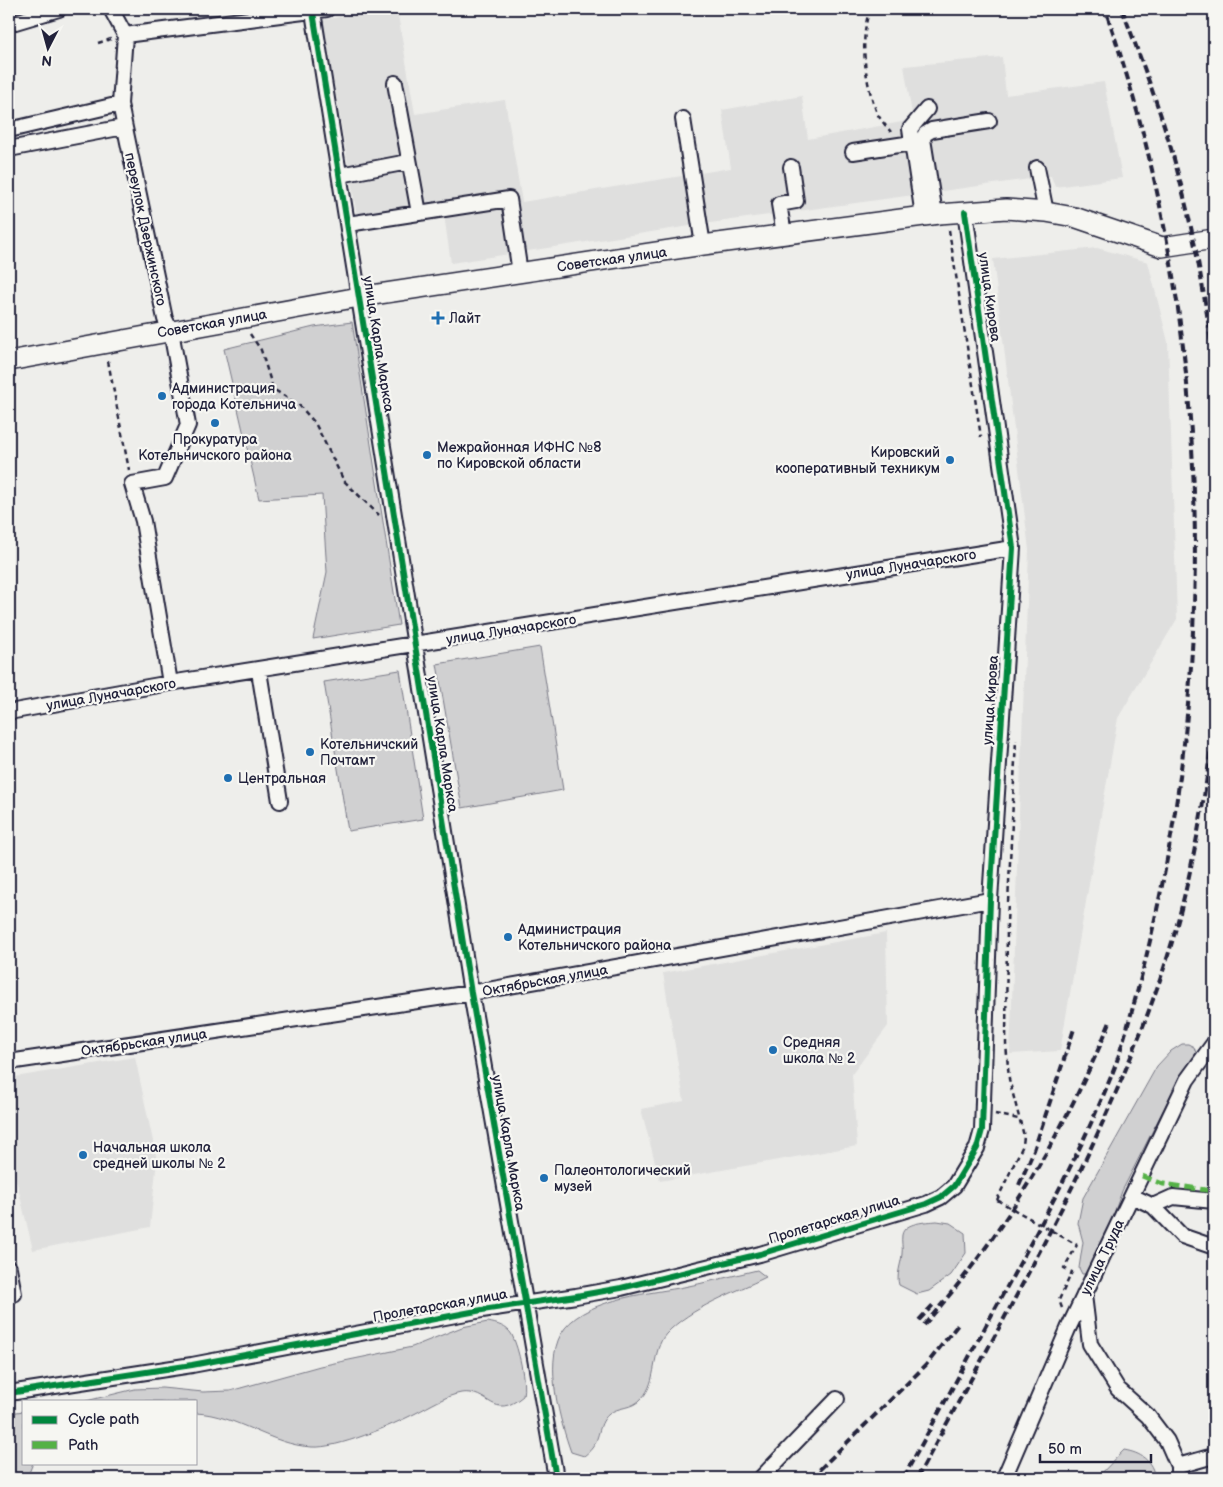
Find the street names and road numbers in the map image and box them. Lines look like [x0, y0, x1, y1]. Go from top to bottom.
street label: переулок Дзержинского [121, 151, 170, 307]
street label: Советская улица [556, 243, 669, 276]
street label: улица Кирова [975, 251, 1004, 344]
street label: улица Карла Маркса [359, 275, 398, 414]
street label: Советская улица [156, 305, 269, 341]
street label: улица Луначарского [845, 546, 977, 583]
street label: улица Луначарского [445, 611, 577, 648]
street label: улица Кирова [979, 654, 1002, 746]
street label: улица Луначарского [45, 675, 177, 714]
street label: улица Карла Маркса [423, 675, 462, 814]
street label: Октябрьская улица [481, 961, 610, 1000]
street label: Октябрьская улица [80, 1025, 209, 1060]
street label: улица Карла Маркса [488, 1074, 529, 1213]
street label: Пролетарская улица [766, 1191, 903, 1248]
street label: улица Труда [1077, 1216, 1128, 1298]
street label: Пролетарская улица [371, 1285, 509, 1326]

